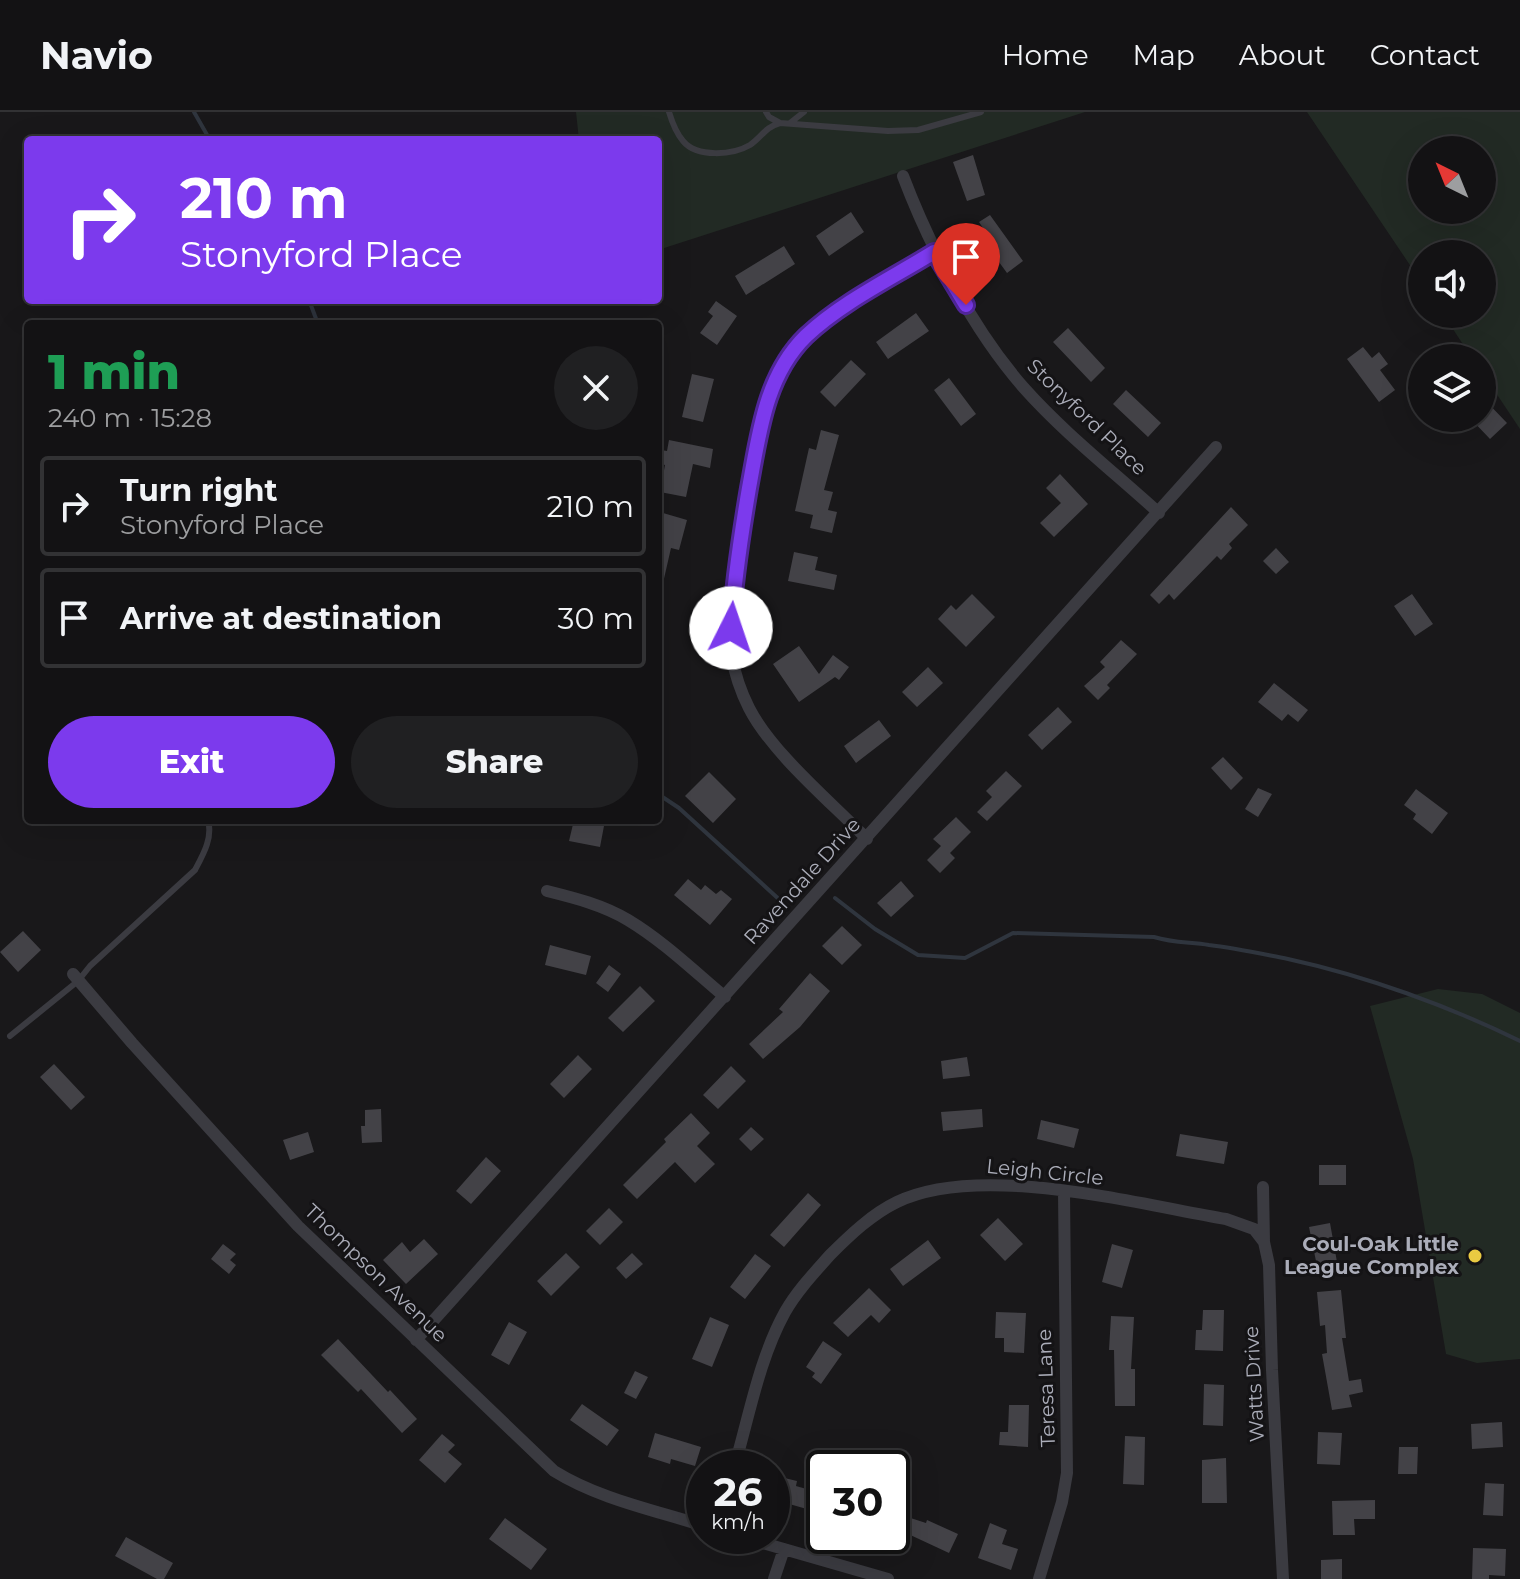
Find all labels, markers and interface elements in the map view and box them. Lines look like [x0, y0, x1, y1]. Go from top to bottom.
text: Navio [40, 32, 153, 79]
text: Home [1002, 38, 1089, 72]
text: Map [1133, 38, 1195, 72]
text: About [1239, 38, 1326, 72]
text: Contact [1370, 38, 1480, 72]
north arrow [1408, 136, 1496, 224]
map controls [1408, 136, 1496, 432]
text: 210 m [180, 164, 348, 232]
icon: right [48, 168, 152, 272]
pin [932, 223, 1000, 305]
text: Stonyford Place [180, 232, 463, 276]
icon: arrive [944, 235, 988, 279]
button: sound [1408, 240, 1496, 328]
text: 1 min [48, 343, 180, 401]
button: layers [1408, 344, 1496, 432]
button: close [554, 346, 638, 430]
street label: Stonyford Place [1022, 354, 1152, 480]
text: 240 m · 15:28 [48, 402, 212, 434]
text: Turn right [120, 472, 277, 509]
icon: right [52, 484, 96, 528]
text: 210 m [547, 488, 634, 525]
text: Stonyford Place [120, 509, 324, 541]
position arrow [689, 586, 773, 670]
icon: arrive [52, 596, 96, 640]
text: Arrive at destination [120, 600, 442, 637]
text: 30 m [558, 600, 634, 637]
button: Exit [48, 716, 335, 808]
button: Share [351, 716, 638, 808]
street label: Ravendale Drive [739, 813, 865, 949]
street label: Leigh Circle [985, 1154, 1105, 1190]
street label: Thompson Avenue [300, 1199, 452, 1347]
place label: Coul-Oak Little League Complex [1284, 1232, 1459, 1279]
marker: Coul-Oak Little League Complex [1466, 1247, 1484, 1265]
street label: Watts Drive [1239, 1325, 1269, 1443]
street label: Teresa Lane [1032, 1328, 1060, 1448]
speed limit sign: 30 [806, 1450, 910, 1554]
text: 26 [713, 1467, 763, 1516]
text: km/h [711, 1510, 765, 1534]

